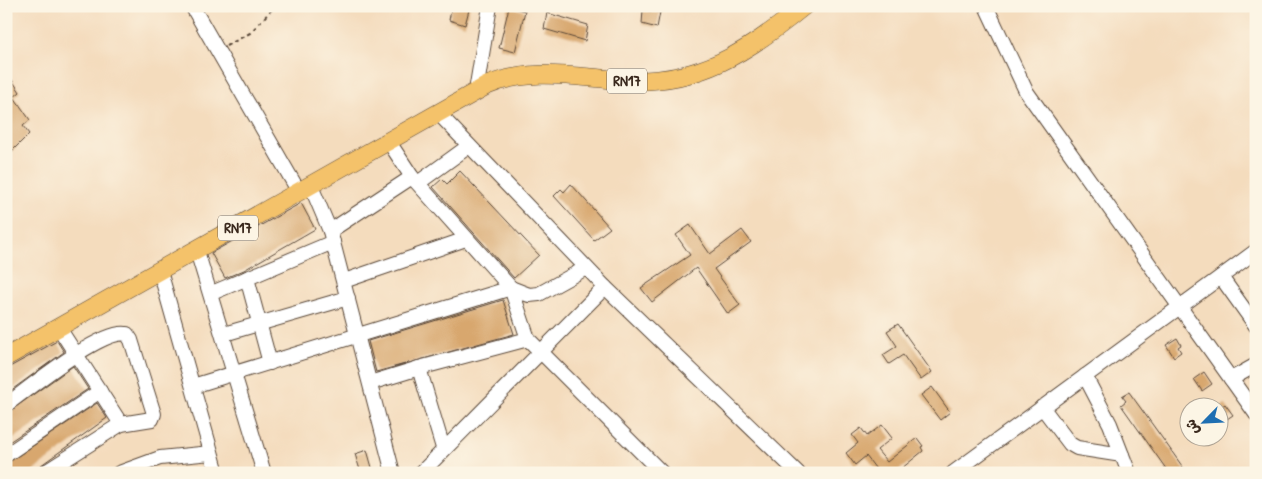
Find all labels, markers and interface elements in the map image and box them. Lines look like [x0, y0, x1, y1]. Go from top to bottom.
road number: RN17 [607, 68, 647, 94]
road number: RN17 [218, 216, 258, 240]
north arrow [1180, 396, 1230, 446]
text: ش [1180, 417, 1203, 438]

